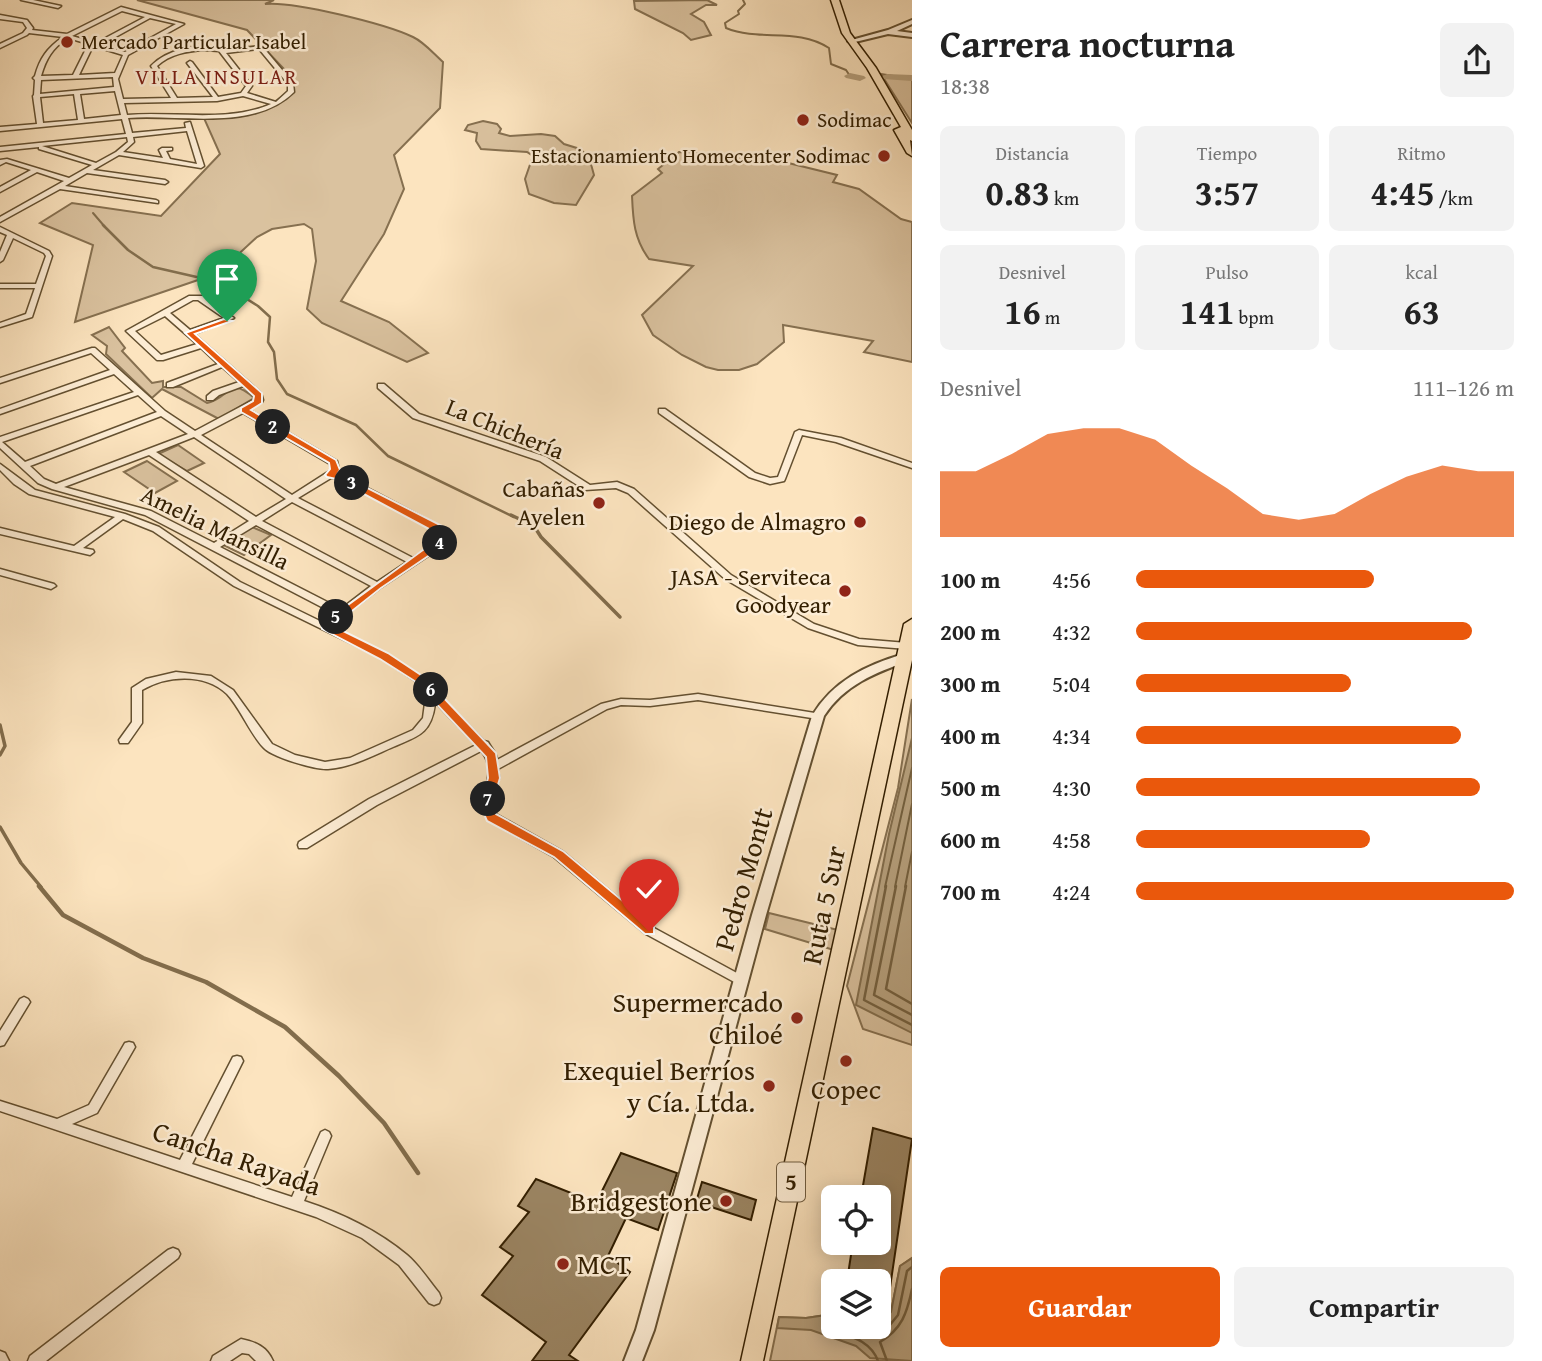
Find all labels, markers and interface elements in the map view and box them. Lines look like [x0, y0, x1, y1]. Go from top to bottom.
text: Carrera nocturna [940, 15, 1235, 71]
button: share [1440, 23, 1514, 97]
place label: Mercado Particular Isabel [81, 26, 307, 57]
marker: Mercado Particular Isabel [59, 34, 75, 50]
district label: VILLA INSULAR [135, 61, 299, 92]
text: 18:38 [940, 69, 990, 102]
place label: Sodimac [817, 104, 891, 135]
marker: Sodimac [795, 112, 811, 128]
text: Distancia [996, 139, 1069, 167]
text: Tiempo [1197, 139, 1257, 167]
text: Ritmo [1398, 139, 1446, 167]
place label: Estacionamiento Homecenter Sodimac [531, 140, 870, 171]
marker: Estacionamiento Homecenter Sodimac [876, 148, 892, 164]
text: 0.83 [986, 167, 1050, 218]
text: 3:57 [1195, 167, 1259, 218]
text: 4:45 [1370, 167, 1435, 218]
text: km [1050, 184, 1079, 212]
text: /km [1435, 184, 1473, 212]
pin [197, 249, 257, 321]
text: Desnivel [999, 258, 1066, 286]
text: Pulso [1205, 258, 1249, 286]
text: kcal [1405, 258, 1438, 286]
icon: arrive [208, 260, 246, 298]
text: 16 [1004, 286, 1041, 337]
text: 141 [1180, 286, 1234, 337]
text: 63 [1404, 286, 1440, 337]
text: m [1041, 303, 1060, 331]
text: bpm [1234, 303, 1274, 331]
text: Desnivel [940, 371, 1021, 404]
text: 111–126 m [1413, 371, 1514, 404]
street label: La Chichería [441, 389, 570, 468]
pin: 2 [256, 410, 290, 444]
text: 2 [268, 412, 277, 440]
pin: 3 [334, 466, 370, 500]
text: 3 [347, 468, 356, 496]
place label: Cabañas Ayelen [503, 471, 586, 534]
street label: Amelia Mansilla [135, 477, 296, 579]
marker: Cabañas Ayelen [591, 495, 607, 511]
place label: Diego de Almagro [669, 504, 846, 539]
marker: Diego de Almagro [852, 514, 868, 530]
pin: 4 [422, 526, 458, 560]
text: 4 [435, 528, 444, 556]
place label: JASA - Serviteca Goodyear [668, 559, 832, 622]
text: 100 m [940, 563, 1001, 596]
text: 4:56 [1052, 563, 1091, 596]
marker: JASA - Serviteca Goodyear [837, 583, 853, 599]
pin: 5 [318, 600, 354, 634]
text: 5 [331, 602, 340, 630]
text: 200 m [940, 615, 1001, 648]
text: 4:32 [1052, 615, 1091, 648]
text: 300 m [940, 667, 1001, 700]
text: 5:04 [1052, 667, 1091, 700]
pin: 6 [414, 672, 448, 708]
text: 6 [426, 675, 435, 703]
text: 400 m [940, 719, 1001, 752]
text: 4:34 [1052, 719, 1091, 752]
text: 500 m [940, 771, 1001, 804]
text: 4:30 [1052, 771, 1091, 804]
pin: 7 [470, 782, 505, 816]
text: 7 [483, 784, 492, 812]
street label: Pedro Montt [702, 802, 783, 955]
text: 600 m [940, 823, 1001, 856]
text: 4:58 [1052, 823, 1091, 856]
street label: Ruta 5 Sur [790, 841, 855, 968]
pin [619, 859, 679, 931]
icon: check [630, 870, 668, 908]
text: 700 m [940, 875, 1001, 908]
text: 4:24 [1052, 875, 1091, 908]
place label: Supermercado Chiloé [612, 981, 783, 1054]
marker: Supermercado Chiloé [789, 1010, 805, 1026]
place label: Exequiel Berríos y Cía. Ltda. [564, 1049, 755, 1122]
marker: Copec [838, 1053, 854, 1069]
place label: Copec [811, 1068, 881, 1109]
marker: Exequiel Berríos y Cía. Ltda. [761, 1078, 777, 1094]
street label: Cancha Rayada [147, 1110, 328, 1206]
road number: 5 [777, 1162, 805, 1202]
place label: Bridgestone [571, 1180, 712, 1221]
map controls [821, 1185, 891, 1339]
button: locate [821, 1185, 891, 1255]
marker: Bridgestone [718, 1193, 734, 1209]
place label: MCT [577, 1243, 631, 1284]
marker: MCT [555, 1256, 571, 1272]
button: Guardar [940, 1267, 1220, 1347]
button: Compartir [1234, 1267, 1514, 1347]
button: layers [821, 1269, 891, 1339]

